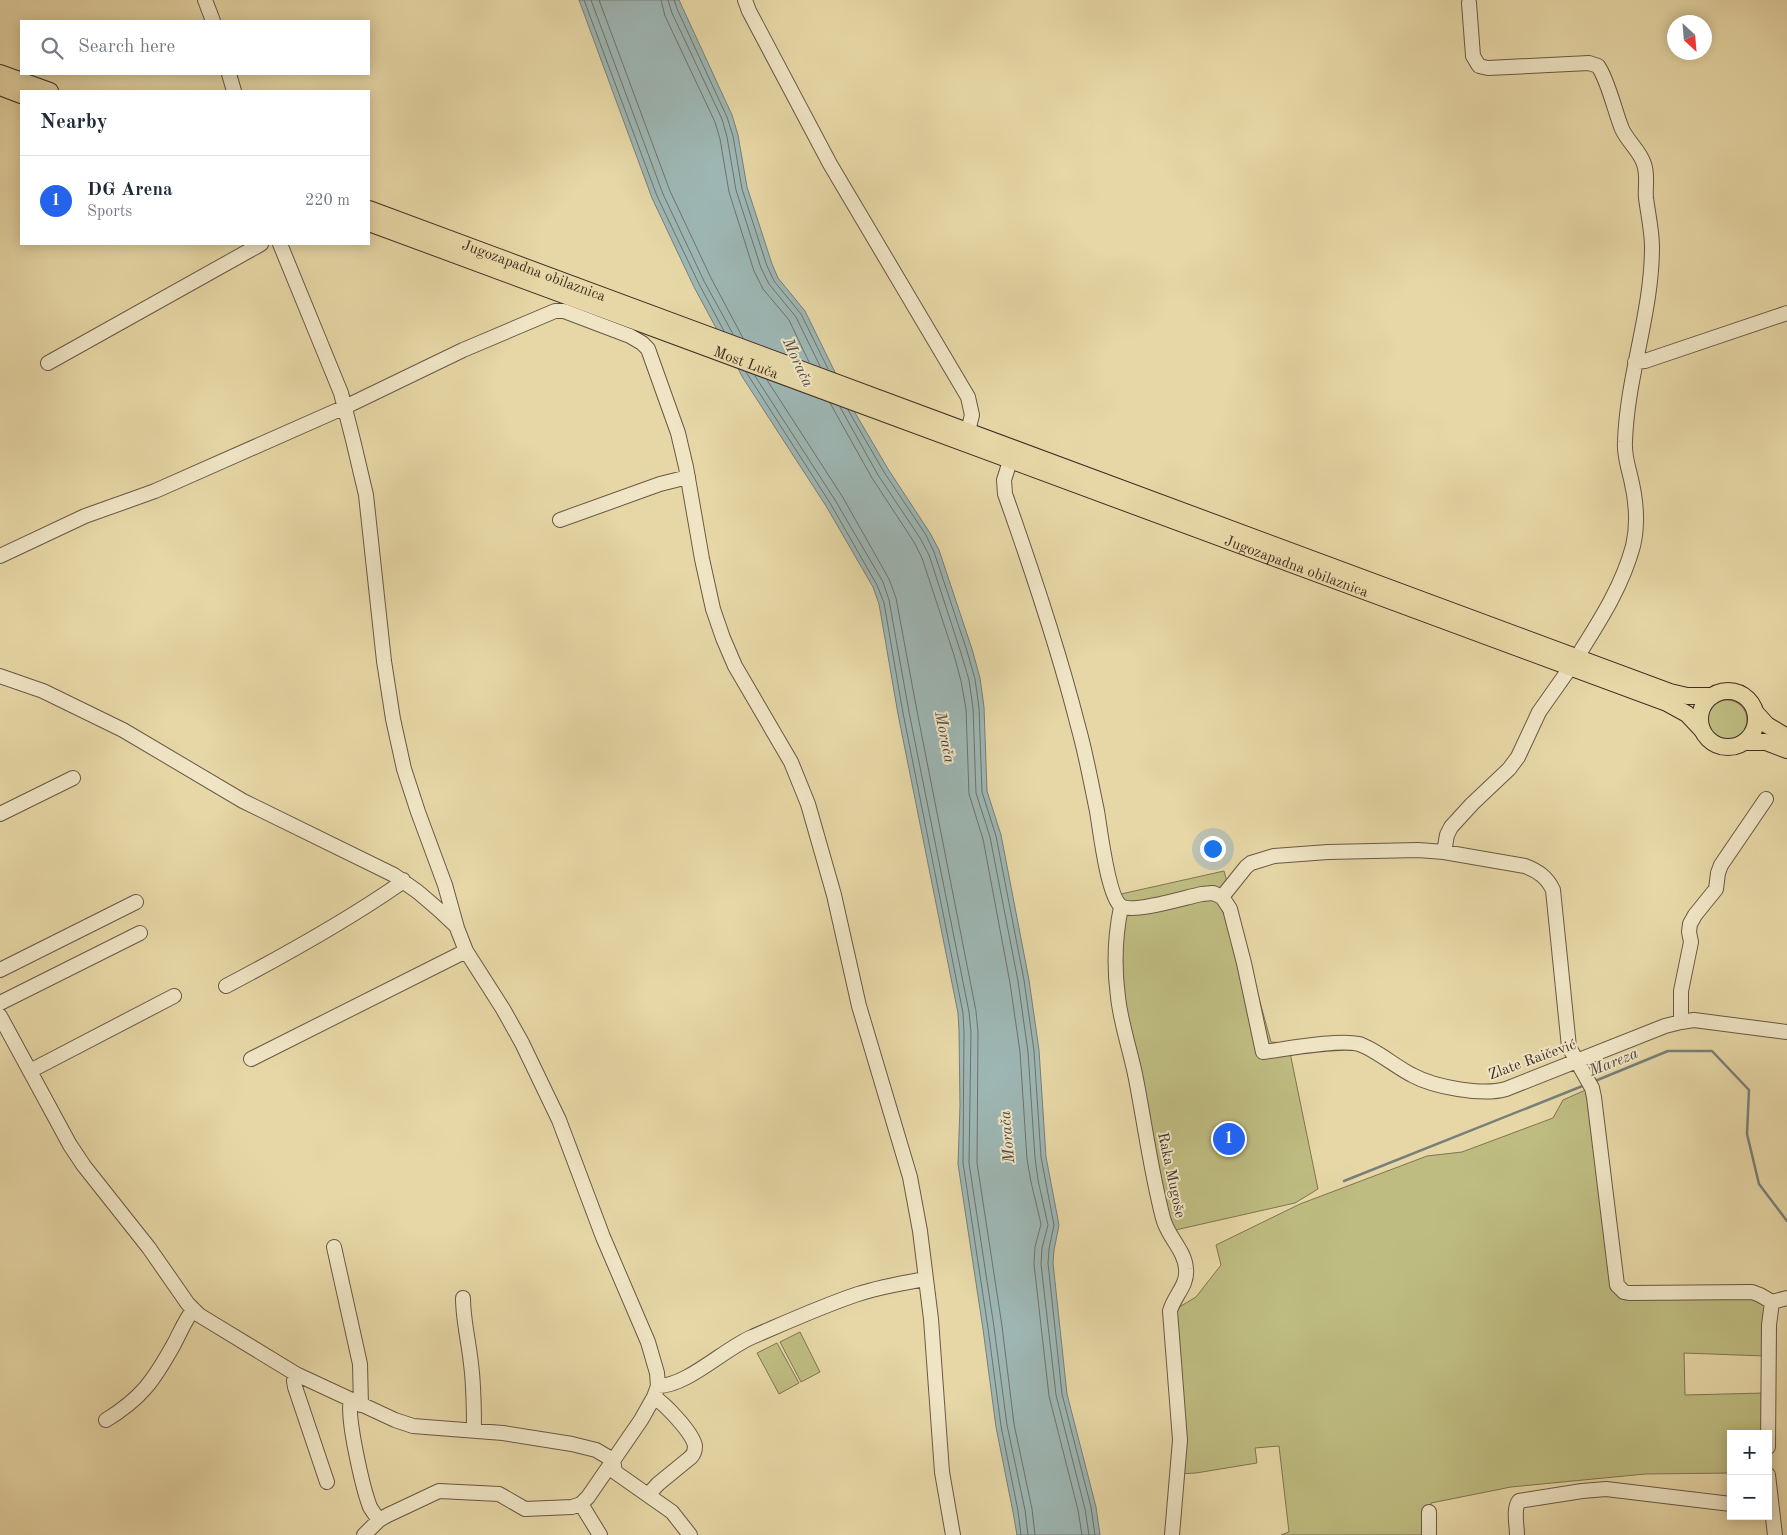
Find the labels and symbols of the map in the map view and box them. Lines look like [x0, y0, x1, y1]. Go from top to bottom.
north arrow [1667, 15, 1712, 60]
street label: Jugozapadna obilaznica [460, 238, 608, 305]
water label: Morača [778, 335, 816, 390]
street label: Most Luča [711, 345, 781, 383]
street label: Jugozapadna obilaznica [1222, 534, 1370, 601]
water label: Morača [931, 709, 957, 765]
your location [1200, 836, 1226, 862]
street label: Zlate Raičević [1487, 1038, 1579, 1083]
water label: Mareza [1586, 1046, 1641, 1080]
water label: Morača [998, 1110, 1018, 1165]
pin: 1 [1213, 1120, 1245, 1158]
street label: Raka Mugoše [1154, 1131, 1187, 1220]

